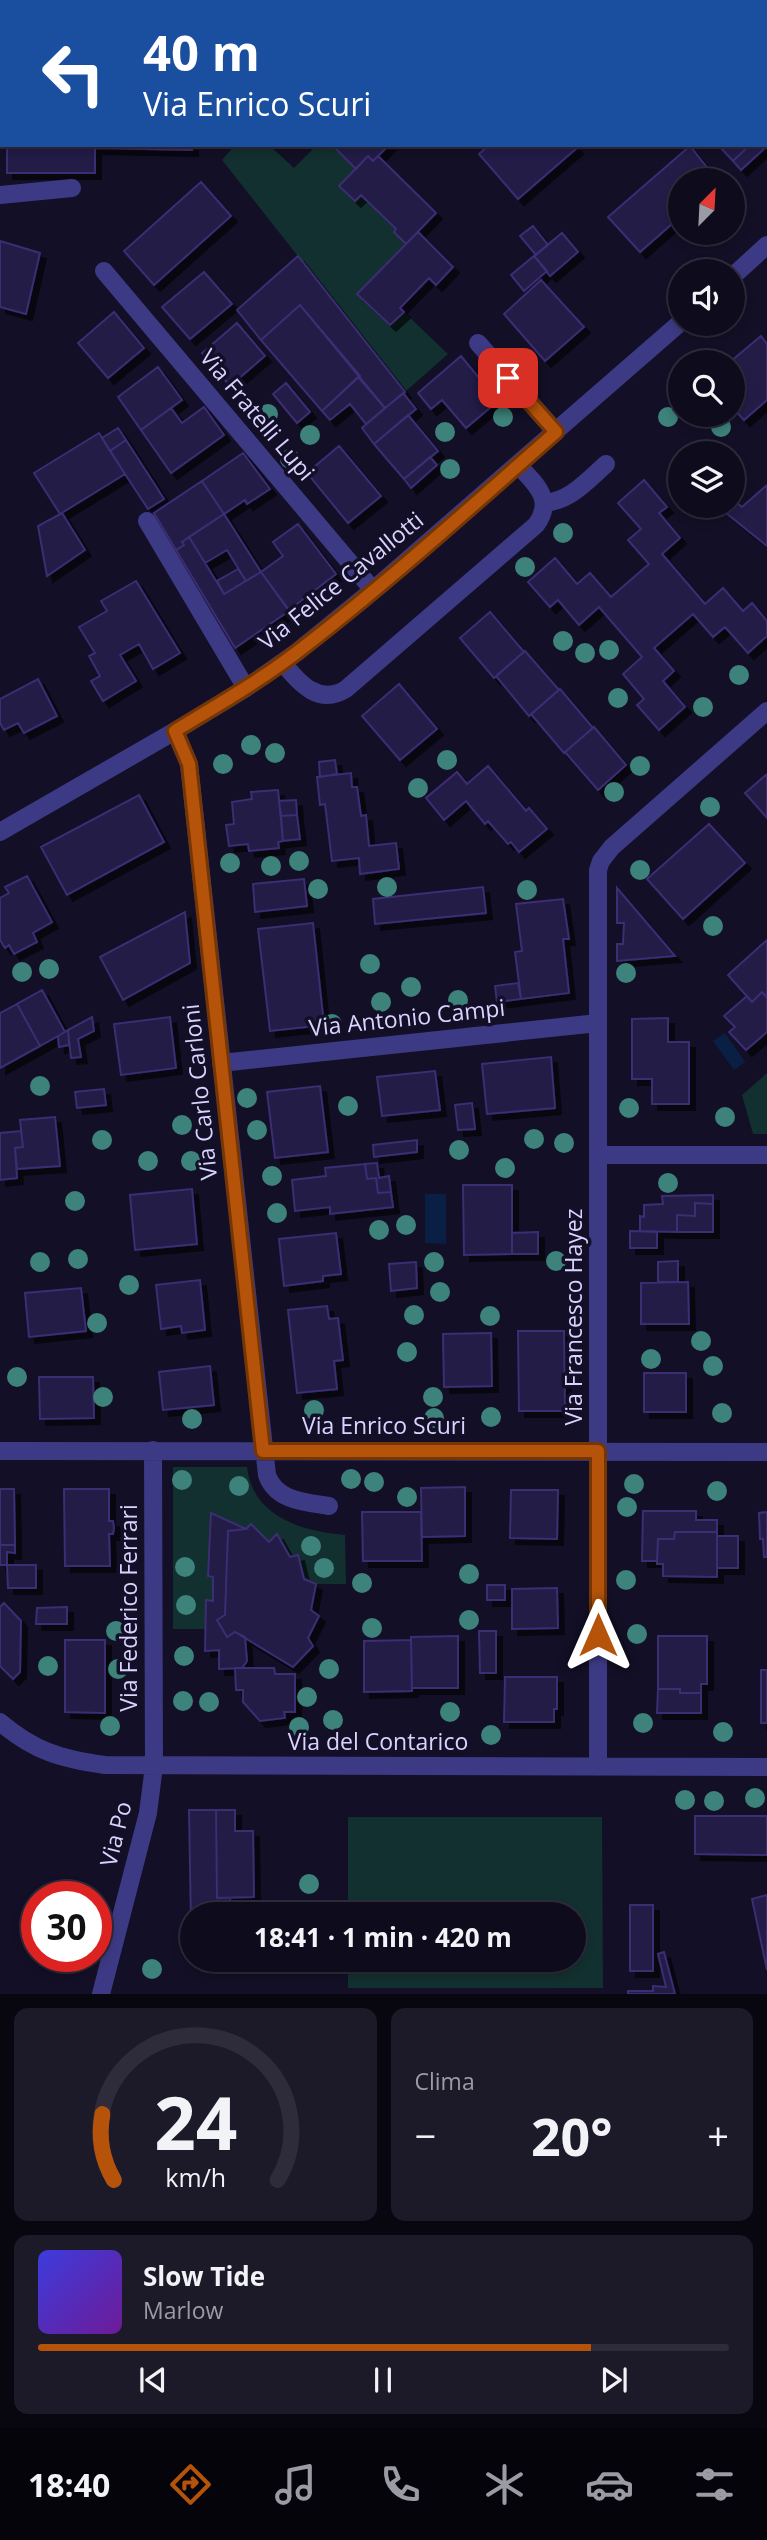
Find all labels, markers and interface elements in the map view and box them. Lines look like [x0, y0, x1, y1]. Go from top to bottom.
text: 40 m [143, 19, 260, 85]
icon: left [28, 28, 119, 119]
text: Via Enrico Scuri [143, 82, 371, 125]
north arrow [668, 168, 746, 245]
map controls [668, 168, 745, 518]
button: sound [668, 259, 745, 336]
street label: Via Fratelli Lupi [193, 342, 322, 487]
pin [478, 348, 538, 408]
button: search [668, 350, 745, 427]
icon: arrive [489, 359, 527, 397]
button: layers [668, 441, 745, 518]
street label: Via Felice Cavallotti [251, 504, 430, 657]
street label: Via Antonio Campi [307, 991, 507, 1043]
street label: Via Carlo Carloni [174, 1003, 224, 1182]
street label: Via Francesco Hayez [557, 1208, 589, 1426]
street label: Via Enrico Scuri [302, 1409, 466, 1441]
street label: Via Federico Ferrari [112, 1504, 144, 1712]
position arrow [561, 1598, 635, 1672]
street label: Via del Contarico [288, 1725, 468, 1757]
street label: Via Po [92, 1798, 139, 1870]
speed limit sign: 30 [21, 1881, 112, 1972]
text: 18:41 · 1 min · 420 m [254, 1919, 512, 1955]
text: Clima [415, 2065, 475, 2097]
text: 24 [154, 2073, 237, 2172]
text: 20° [531, 2100, 613, 2171]
text: − [415, 2109, 436, 2161]
text: + [707, 2109, 729, 2161]
text: km/h [165, 2160, 226, 2194]
text: Slow Tide [143, 2258, 265, 2294]
text: Marlow [143, 2294, 223, 2326]
icon: previous [134, 2361, 172, 2399]
icon: pause [364, 2361, 402, 2399]
icon: next [595, 2361, 633, 2399]
icon: directions [166, 2460, 215, 2509]
icon: music [271, 2460, 320, 2509]
icon: phone [376, 2460, 425, 2509]
icon: climate [480, 2460, 529, 2509]
icon: car [585, 2460, 634, 2509]
icon: filters [690, 2460, 739, 2509]
text: 18:40 [28, 2463, 110, 2506]

